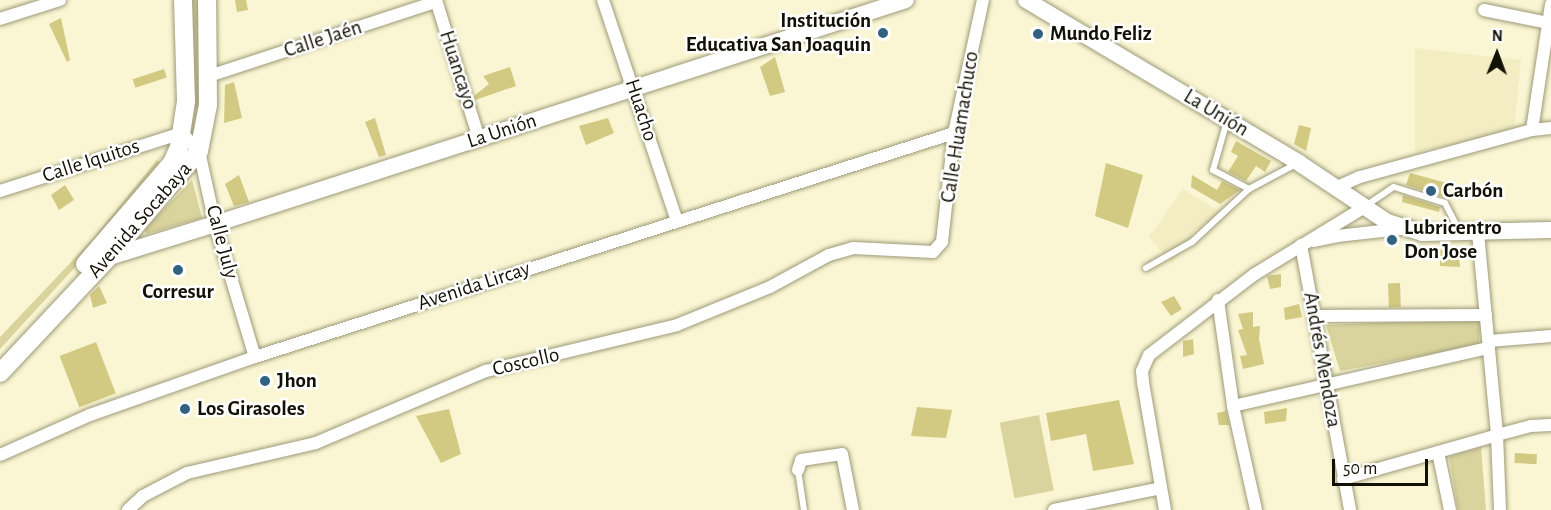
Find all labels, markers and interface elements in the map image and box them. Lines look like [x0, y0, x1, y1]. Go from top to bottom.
place label: Institución Educativa San Joaquin [686, 8, 871, 58]
street label: Calle Jaén [281, 15, 365, 63]
place label: Mundo Feliz [1050, 21, 1152, 47]
north arrow [1467, 24, 1527, 84]
marker: Institución Educativa San Joaquin [876, 26, 890, 40]
street label: Huancayo [433, 27, 483, 113]
marker: Mundo Feliz [1031, 27, 1045, 41]
text: N [1492, 28, 1503, 44]
street label: Calle Huamachuco [936, 49, 984, 205]
street label: Huacho [619, 76, 663, 144]
street label: La Unión [1179, 84, 1253, 142]
street label: La Unión [464, 108, 540, 154]
street label: Calle Iquitos [39, 134, 143, 188]
street label: Avenida Socabaya [83, 157, 197, 283]
place label: Carbón [1443, 178, 1503, 204]
marker: Carbón [1424, 184, 1438, 198]
street label: Calle July [200, 202, 244, 282]
place label: Lubricentro Don Jose [1404, 215, 1502, 265]
marker: Lubricentro Don Jose [1385, 233, 1399, 247]
street label: Avenida Lircay [415, 256, 533, 316]
marker: Corresur [171, 263, 185, 277]
place label: Corresur [142, 279, 214, 305]
street label: Andrés Mendoza [1298, 290, 1346, 430]
street label: Coscollo [490, 342, 562, 382]
place label: Jhon [277, 368, 317, 394]
marker: Jhon [258, 374, 272, 388]
place label: Los Girasoles [197, 396, 305, 422]
marker: Los Girasoles [178, 402, 192, 416]
scale bar [1335, 447, 1431, 485]
text: 50 m [1343, 460, 1377, 478]

